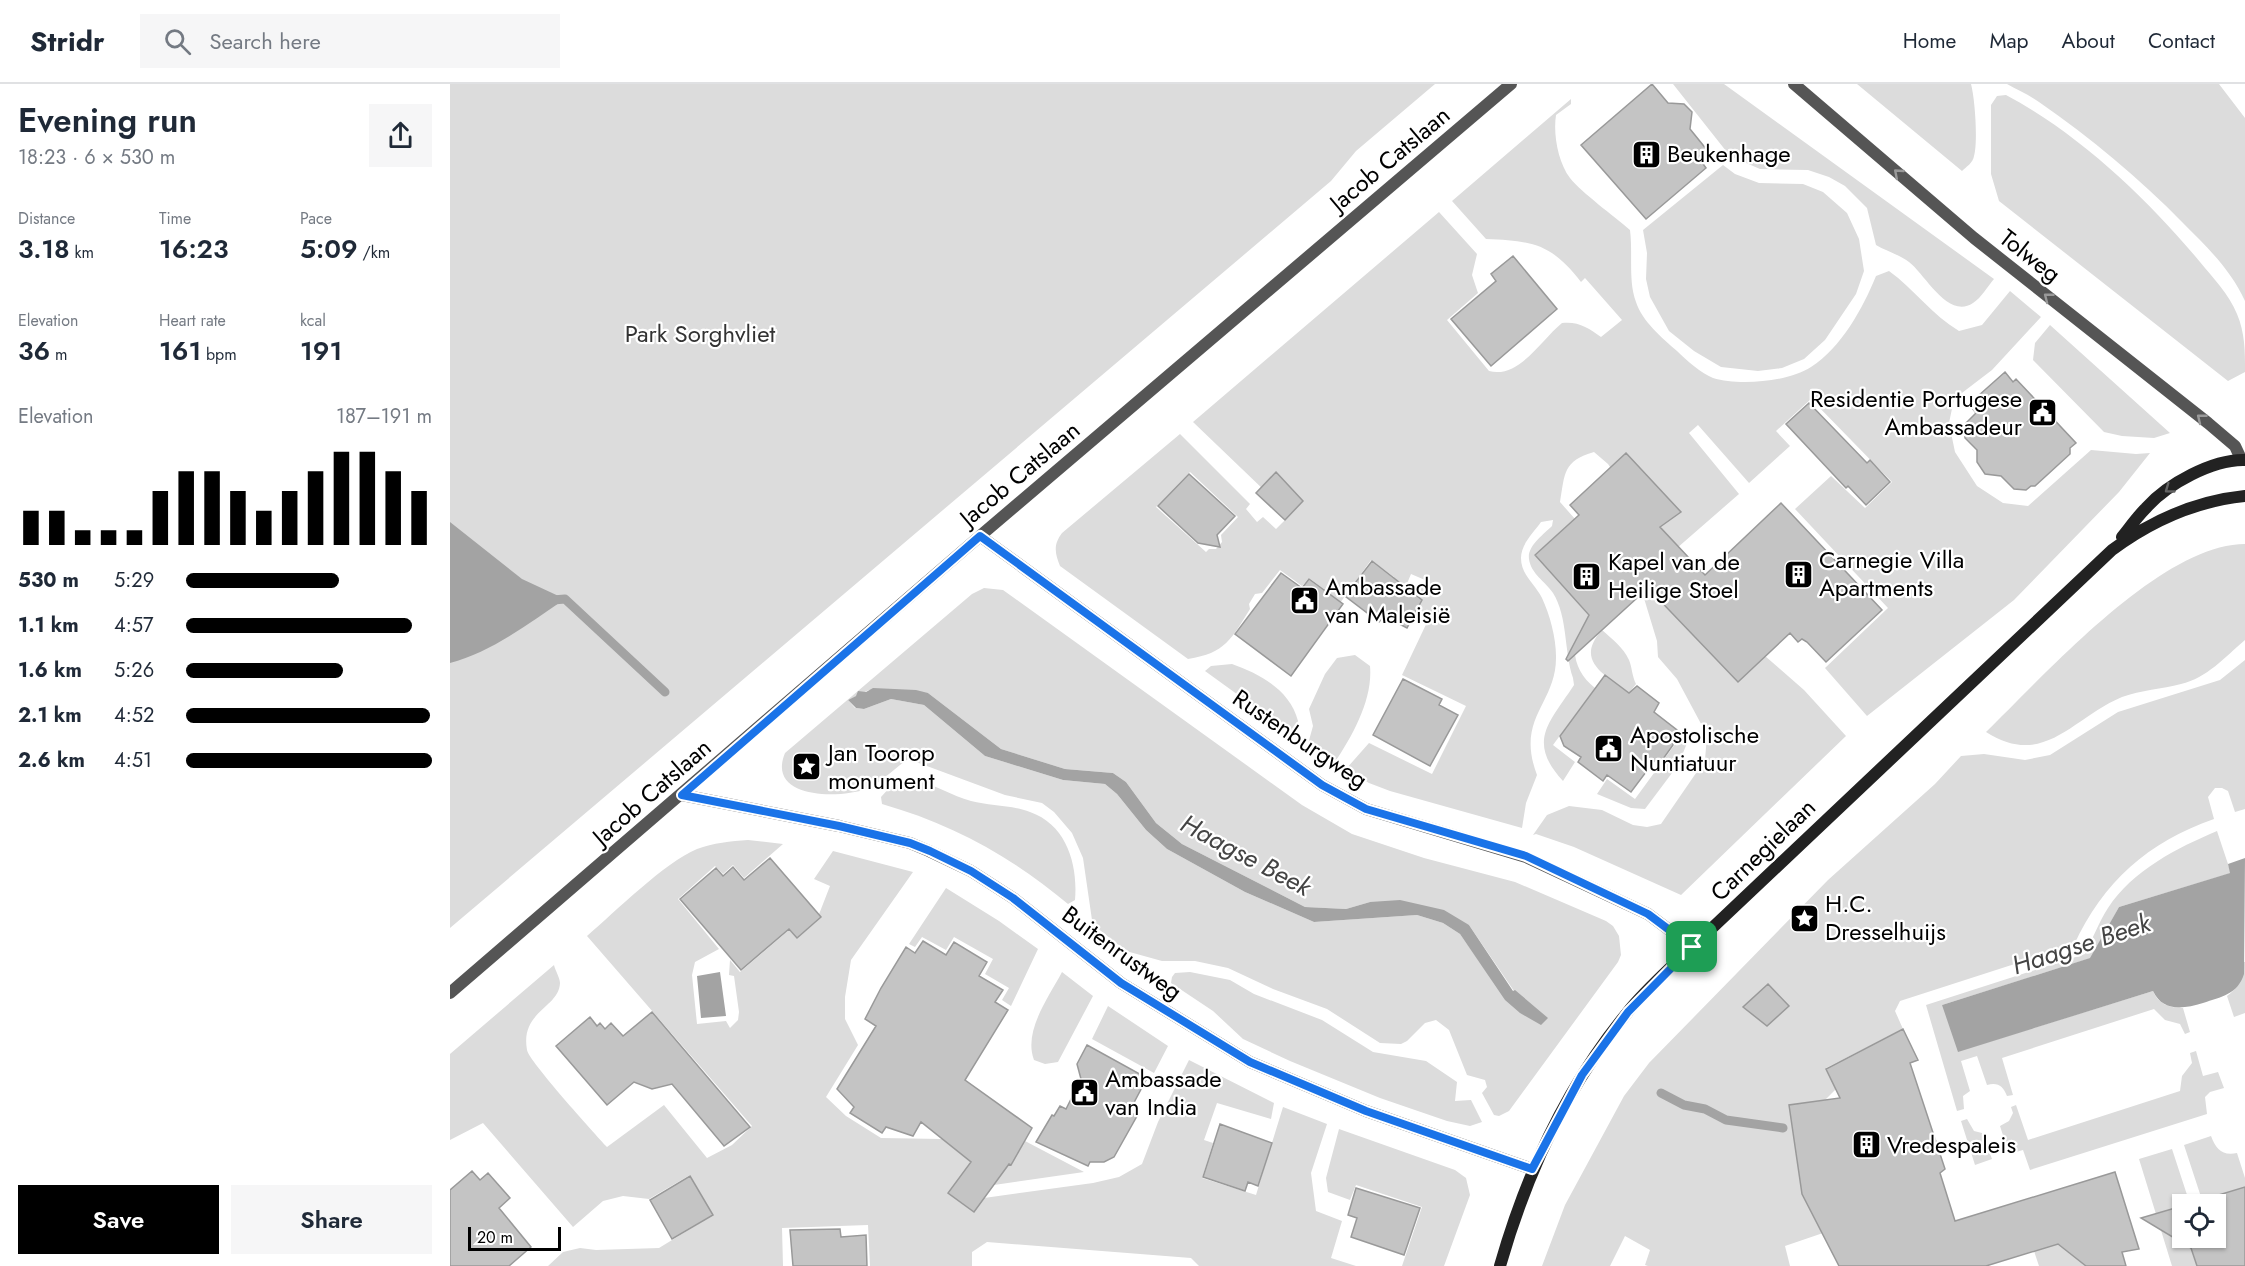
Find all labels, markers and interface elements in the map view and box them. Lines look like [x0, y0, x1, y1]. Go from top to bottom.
search box [140, 14, 560, 68]
text: Stridr [30, 21, 104, 62]
icon: search [161, 25, 194, 58]
text: Search here [209, 25, 321, 57]
text: Home [1903, 26, 1956, 56]
text: Map [1989, 26, 2029, 56]
text: About [2062, 26, 2115, 56]
text: Contact [2148, 26, 2215, 56]
text: Evening run [18, 97, 197, 144]
street label: Jacob Catslaan [1320, 98, 1457, 221]
button: share [369, 104, 432, 167]
place label: Beukenhage [1667, 136, 1791, 171]
building icon: Beukenhage [1630, 138, 1662, 170]
text: 18:23 · 6 × 530 m [18, 143, 175, 172]
one-way arrow [1894, 169, 1905, 180]
text: Distance [18, 207, 75, 230]
text: Time [159, 207, 191, 230]
text: Pace [300, 207, 332, 230]
street label: Tolweg [1992, 220, 2068, 291]
text: 3.18 [18, 230, 70, 268]
text: 16:23 [159, 230, 228, 268]
text: 5:09 [300, 230, 358, 268]
text: km [70, 241, 94, 264]
text: /km [358, 241, 390, 264]
one-way arrow [2044, 294, 2055, 305]
text: Elevation [18, 309, 78, 332]
text: Heart rate [159, 309, 226, 332]
text: kcal [300, 309, 326, 332]
park label: Park Sorghvliet [625, 316, 776, 351]
text: 36 [18, 332, 50, 370]
text: 161 [159, 332, 201, 370]
text: 191 [300, 332, 342, 370]
text: m [50, 343, 67, 366]
text: bpm [201, 343, 237, 366]
place label: Residentie Portugese Ambassadeur [1810, 381, 2023, 444]
public building icon: Residentie Portugese Ambassadeur [2027, 397, 2059, 429]
text: Elevation [18, 402, 93, 431]
text: 187–191 m [336, 402, 432, 431]
street label: Jacob Catslaan [950, 413, 1087, 536]
one-way arrow [2197, 414, 2208, 425]
one-way arrow [2164, 482, 2175, 493]
place label: Carnegie Villa Apartments [1819, 542, 1964, 605]
place label: Kapel van de Heilige Stoel [1608, 544, 1740, 607]
building icon: Carnegie Villa Apartments [1782, 558, 1814, 590]
building icon: Kapel van de Heilige Stoel [1571, 560, 1603, 592]
text: 530 m [18, 566, 79, 595]
text: 5:29 [114, 566, 154, 595]
place label: Ambassade van Maleisië [1325, 569, 1450, 632]
public building icon: Ambassade van Maleisië [1288, 585, 1320, 617]
text: 1.1 km [18, 611, 79, 640]
text: 4:57 [114, 611, 153, 640]
text: 1.6 km [18, 656, 82, 685]
text: 5:26 [114, 656, 154, 685]
street label: Rustenburgweg [1226, 680, 1375, 797]
text: 2.1 km [18, 701, 82, 730]
text: 4:52 [114, 701, 154, 730]
place label: Apostolische Nuntiatuur [1630, 717, 1759, 780]
street label: Jacob Catslaan [582, 730, 719, 855]
public building icon: Apostolische Nuntiatuur [1593, 733, 1625, 765]
place label: Jan Toorop monument [825, 735, 935, 798]
text: 2.6 km [18, 746, 85, 775]
text: 4:51 [114, 746, 152, 775]
place icon: Jan Toorop monument [791, 751, 823, 783]
street label: Carnegielaan [1702, 790, 1823, 909]
water label: Haagse Beek [1174, 805, 1320, 906]
place label: H.C. Dresselhuijs [1825, 886, 1946, 949]
street label: Buitenrustweg [1055, 897, 1190, 1008]
place icon: H.C. Dresselhuijs [1788, 902, 1820, 934]
water label: Haagse Beek [2007, 903, 2157, 984]
pin [1666, 921, 1717, 972]
icon: arrive [1675, 930, 1708, 963]
place label: Ambassade van India [1105, 1061, 1222, 1124]
public building icon: Ambassade van India [1068, 1077, 1100, 1109]
place label: Vredespaleis [1887, 1127, 2016, 1162]
building icon: Vredespaleis [1850, 1129, 1882, 1161]
button: Save [18, 1185, 219, 1254]
button: Share [231, 1185, 432, 1254]
map controls [2172, 1194, 2226, 1248]
button: locate [2172, 1194, 2226, 1248]
scale bar [468, 1224, 561, 1252]
text: 20 m [477, 1226, 513, 1249]

